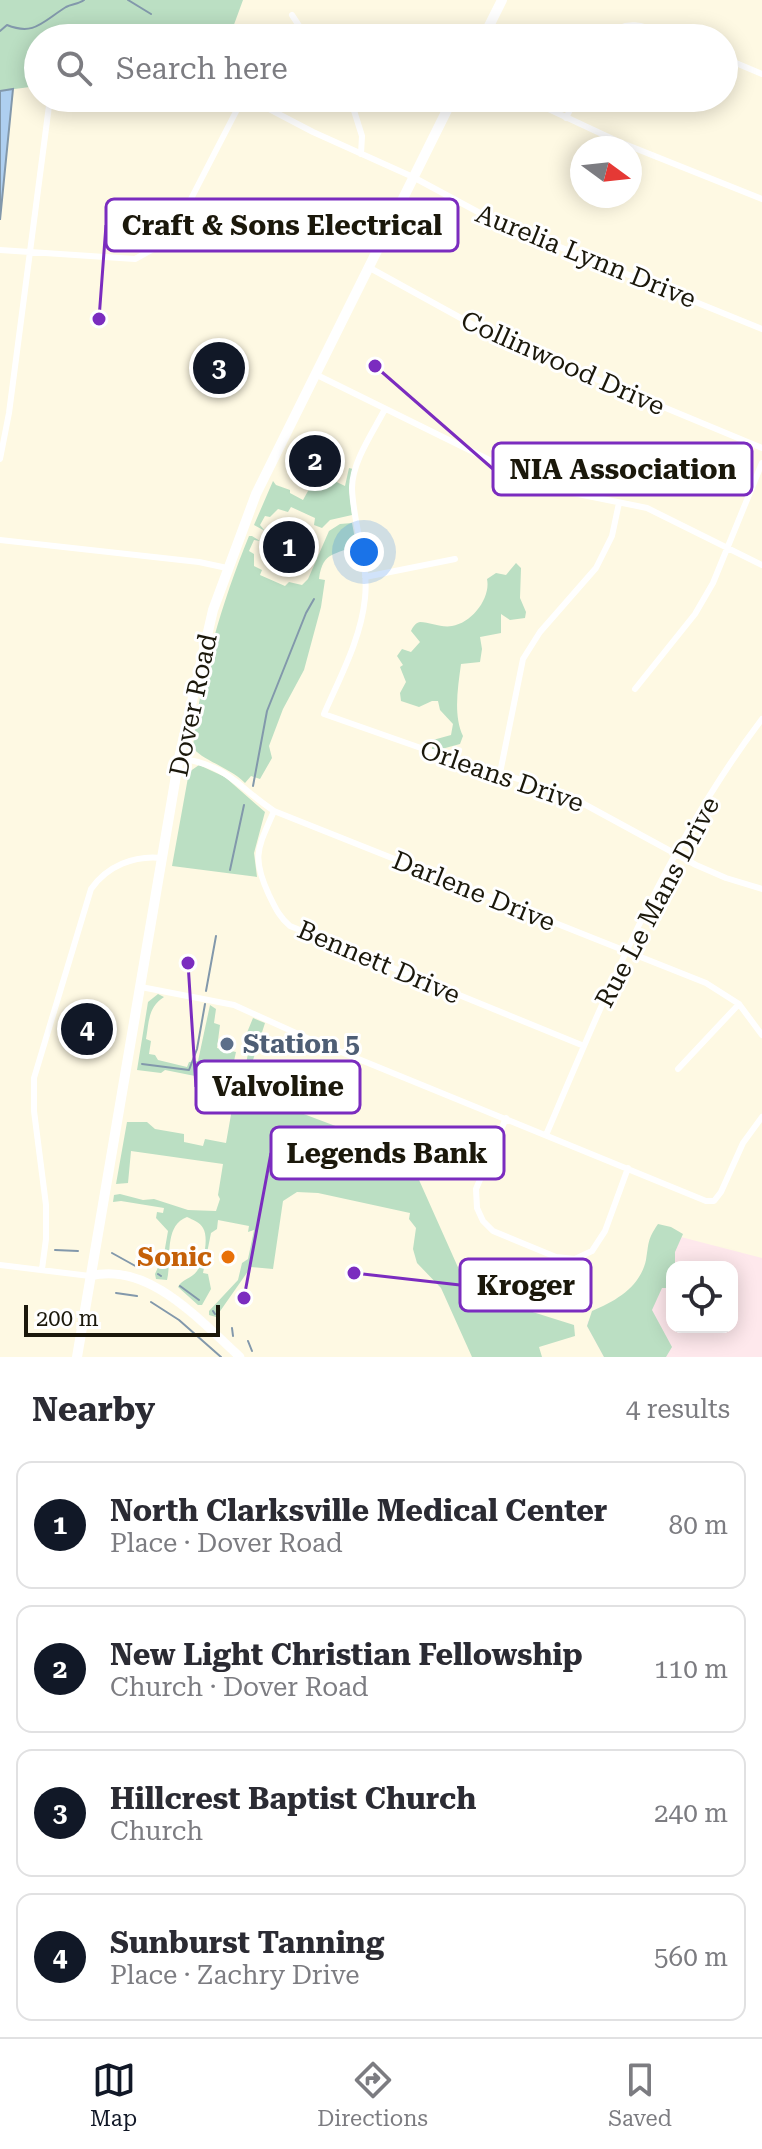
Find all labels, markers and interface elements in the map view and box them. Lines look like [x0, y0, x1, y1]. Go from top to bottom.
search box [24, 24, 738, 112]
icon: search [52, 46, 96, 90]
text: Search here [116, 51, 288, 86]
north arrow [570, 136, 642, 208]
street label: Aurelia Lynn Drive [472, 198, 700, 314]
callout: Craft & Sons Electrical [106, 199, 458, 251]
text: Craft & Sons Electrical [122, 209, 442, 242]
street label: Collinwood Drive [457, 305, 669, 421]
pin: 3 [193, 338, 245, 398]
pin: 2 [289, 431, 341, 491]
callout: NIA Association [493, 443, 752, 495]
text: NIA Association [510, 453, 737, 486]
pin: 1 [263, 517, 315, 577]
your location [344, 532, 384, 572]
street label: Dover Road [163, 630, 223, 779]
street label: Orleans Drive [416, 734, 588, 818]
street label: Rue Le Mans Drive [589, 792, 725, 1012]
street label: Darlene Drive [388, 845, 560, 937]
street label: Bennett Drive [293, 914, 465, 1010]
pin: 4 [61, 999, 113, 1059]
place label: Station 5 [243, 1029, 360, 1059]
marker: Station 5 [218, 1035, 236, 1053]
callout: Valvoline [196, 1061, 360, 1113]
text: Valvoline [212, 1070, 344, 1103]
callout: Legends Bank [271, 1127, 504, 1179]
text: Legends Bank [286, 1137, 488, 1170]
place label: Sonic [137, 1242, 212, 1272]
marker: Sonic [219, 1248, 237, 1266]
callout: Kroger [460, 1259, 591, 1311]
map controls [666, 1261, 738, 1333]
button: locate [666, 1261, 738, 1333]
text: Kroger [477, 1269, 576, 1302]
scale bar [24, 1301, 220, 1337]
text: 200 m [36, 1306, 99, 1331]
text: Nearby [32, 1389, 155, 1429]
text: 4 results [626, 1394, 730, 1424]
text: North Clarksville Medical Center [110, 1493, 608, 1528]
text: 1 [53, 1510, 67, 1540]
text: 80 m [669, 1510, 728, 1540]
text: Place · Dover Road [110, 1528, 343, 1558]
text: New Light Christian Fellowship [110, 1637, 583, 1672]
text: 2 [53, 1654, 67, 1684]
text: 110 m [654, 1654, 728, 1684]
text: Church · Dover Road [110, 1672, 369, 1702]
text: Hillcrest Baptist Church [110, 1781, 476, 1816]
text: 3 [53, 1798, 67, 1828]
text: 240 m [654, 1798, 728, 1828]
text: Church [110, 1816, 203, 1846]
text: Sunburst Tanning [110, 1925, 384, 1960]
text: 4 [53, 1942, 67, 1972]
text: 560 m [654, 1942, 728, 1972]
text: Place · Zachry Drive [110, 1960, 360, 1990]
tab: Map [90, 2058, 137, 2131]
tab: Directions [317, 2058, 428, 2131]
tab: Saved [608, 2058, 672, 2131]

